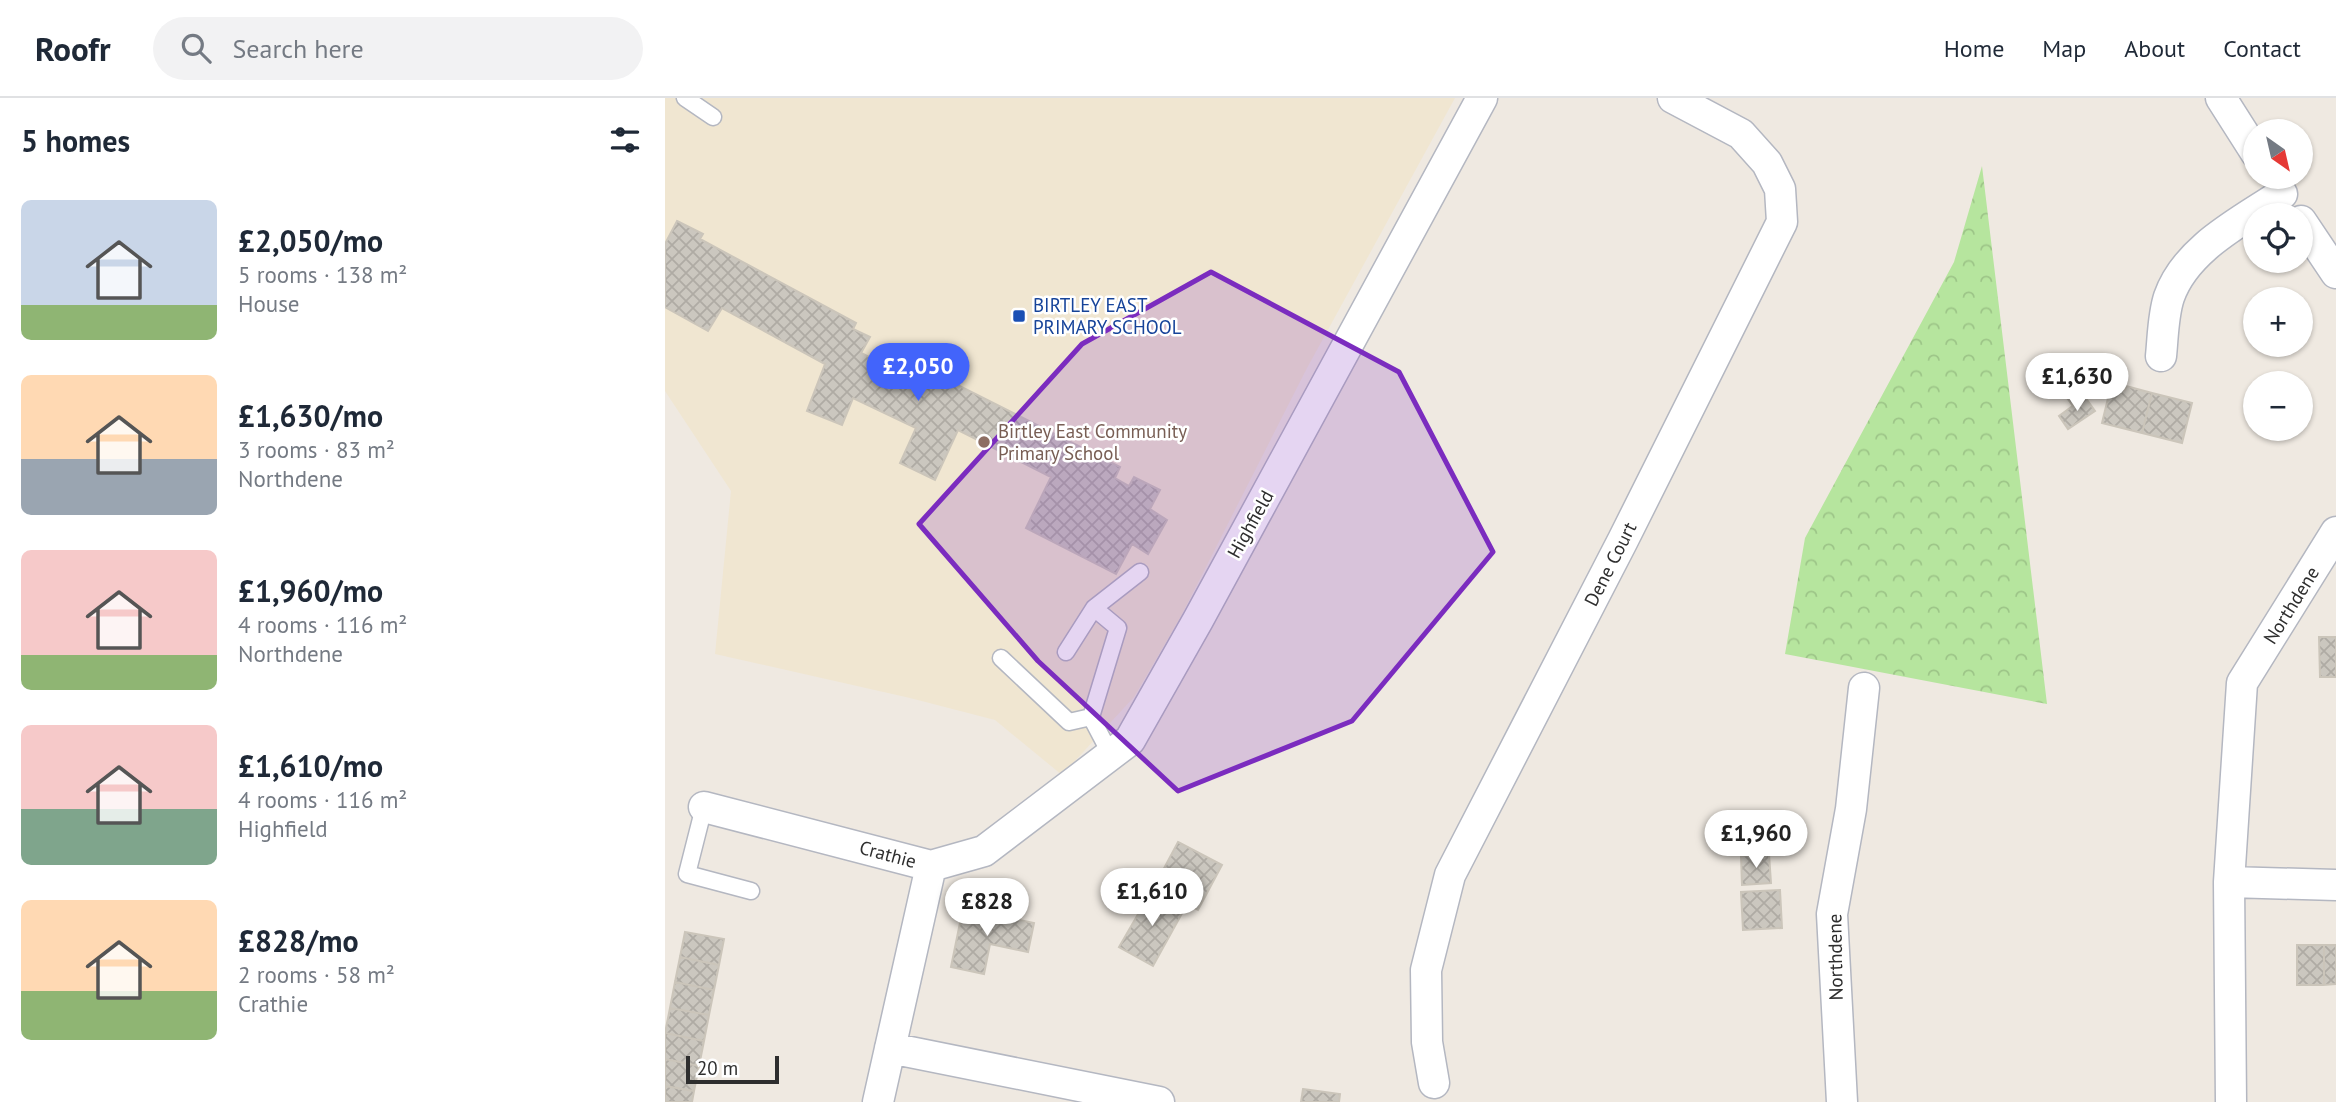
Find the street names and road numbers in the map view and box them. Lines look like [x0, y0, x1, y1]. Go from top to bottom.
street label: Highfield [1222, 486, 1278, 562]
street label: Dene Court [1579, 517, 1642, 610]
street label: Northdene [2258, 562, 2324, 648]
street label: Crathie [857, 835, 919, 873]
street label: Northdene [1822, 913, 1848, 1001]

